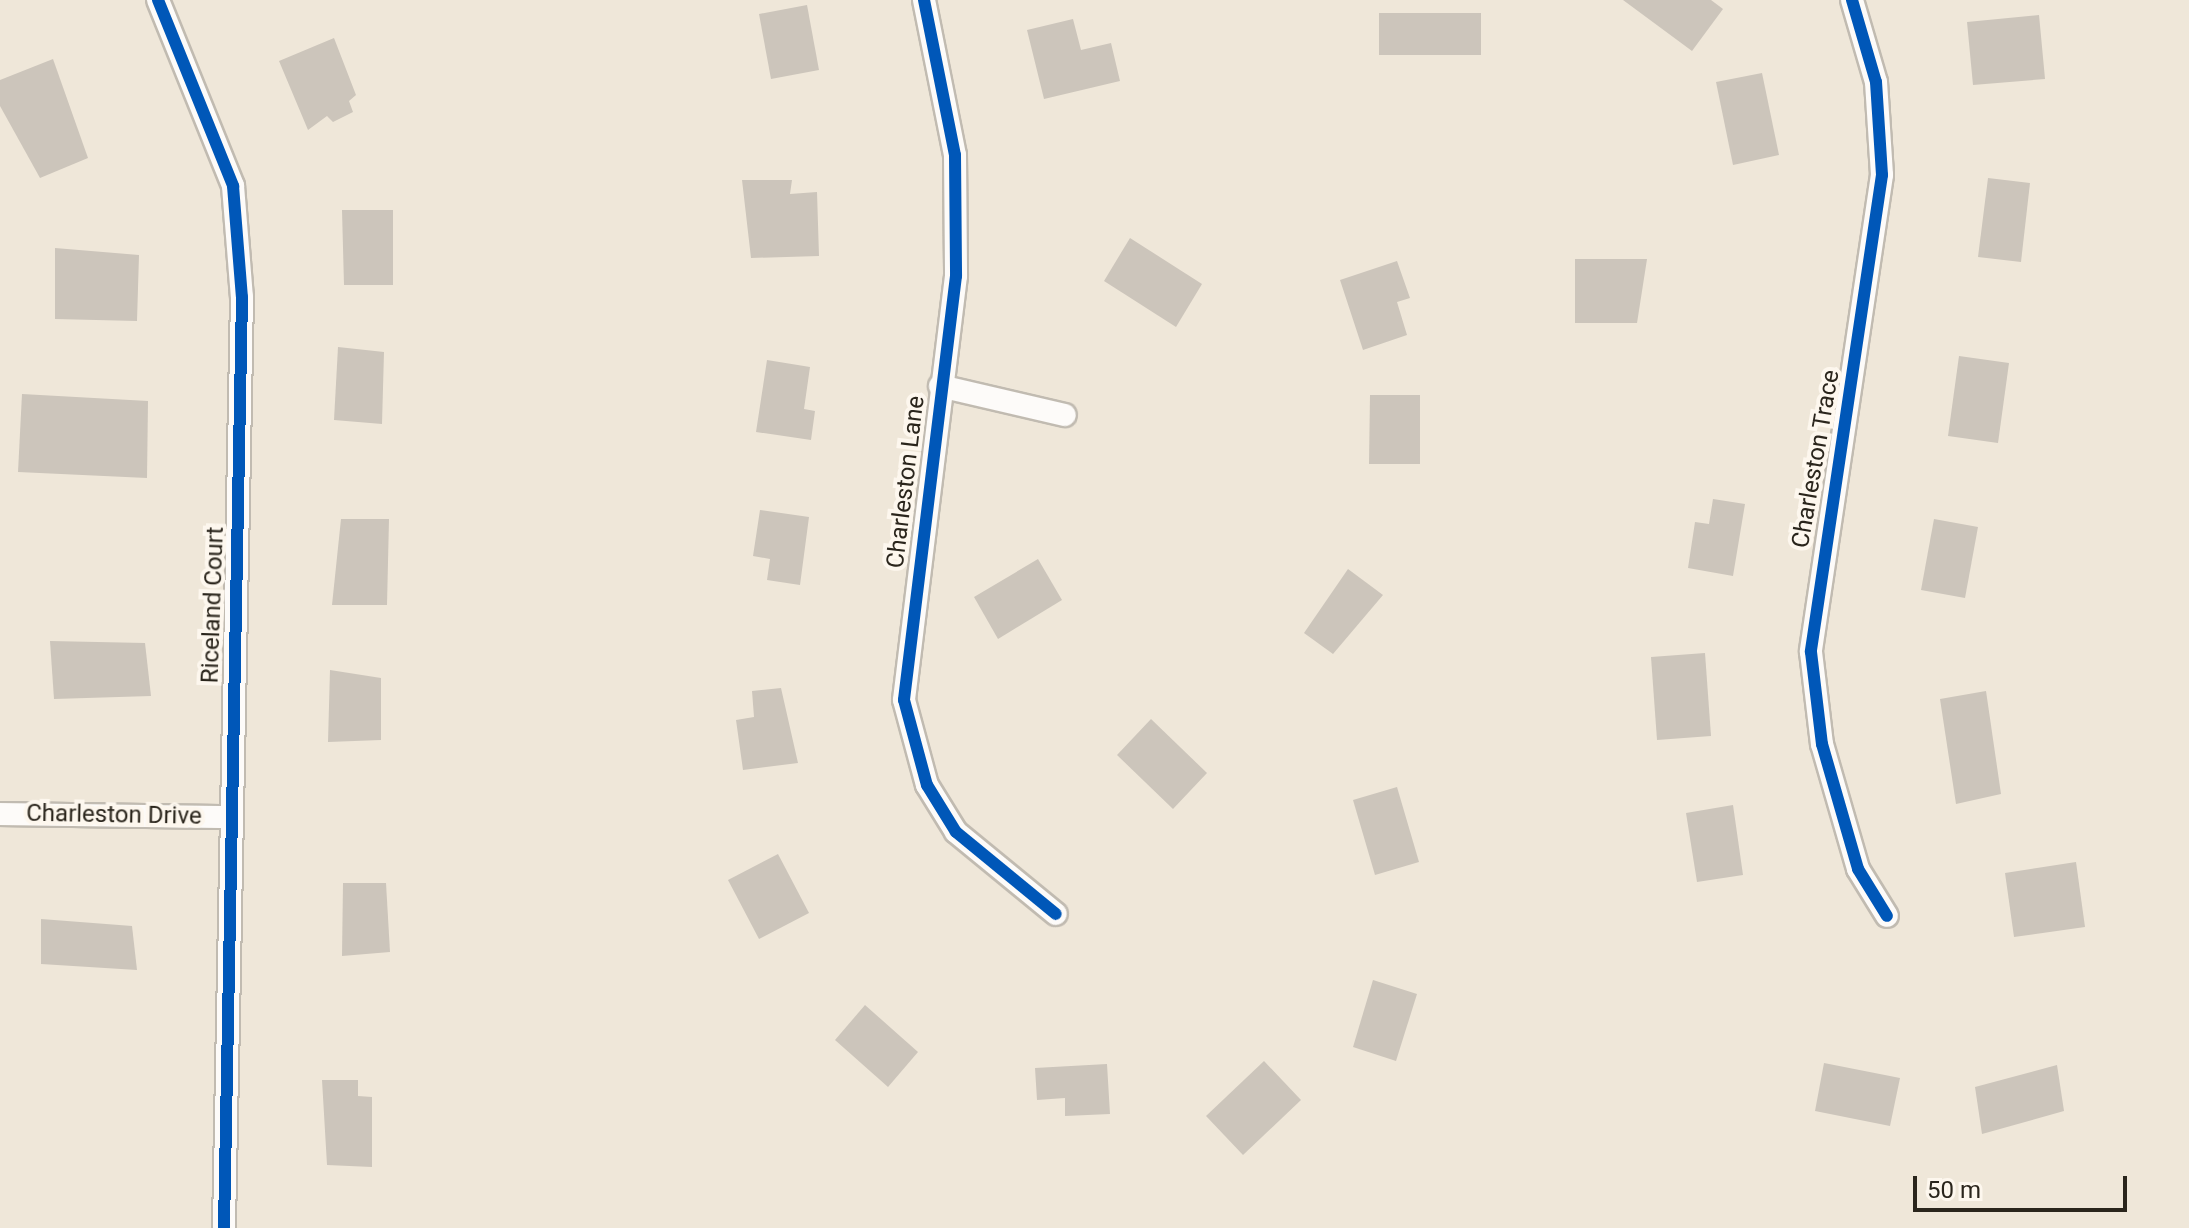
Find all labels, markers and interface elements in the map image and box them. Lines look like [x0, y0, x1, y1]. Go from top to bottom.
street label: Charleston Trace [1786, 367, 1846, 551]
street label: Charleston Lane [881, 394, 931, 570]
street label: Riceland Court [196, 526, 230, 684]
street label: Charleston Drive [26, 799, 202, 831]
scale bar [1917, 1160, 2131, 1210]
text: 50 m [1927, 1176, 1981, 1204]

